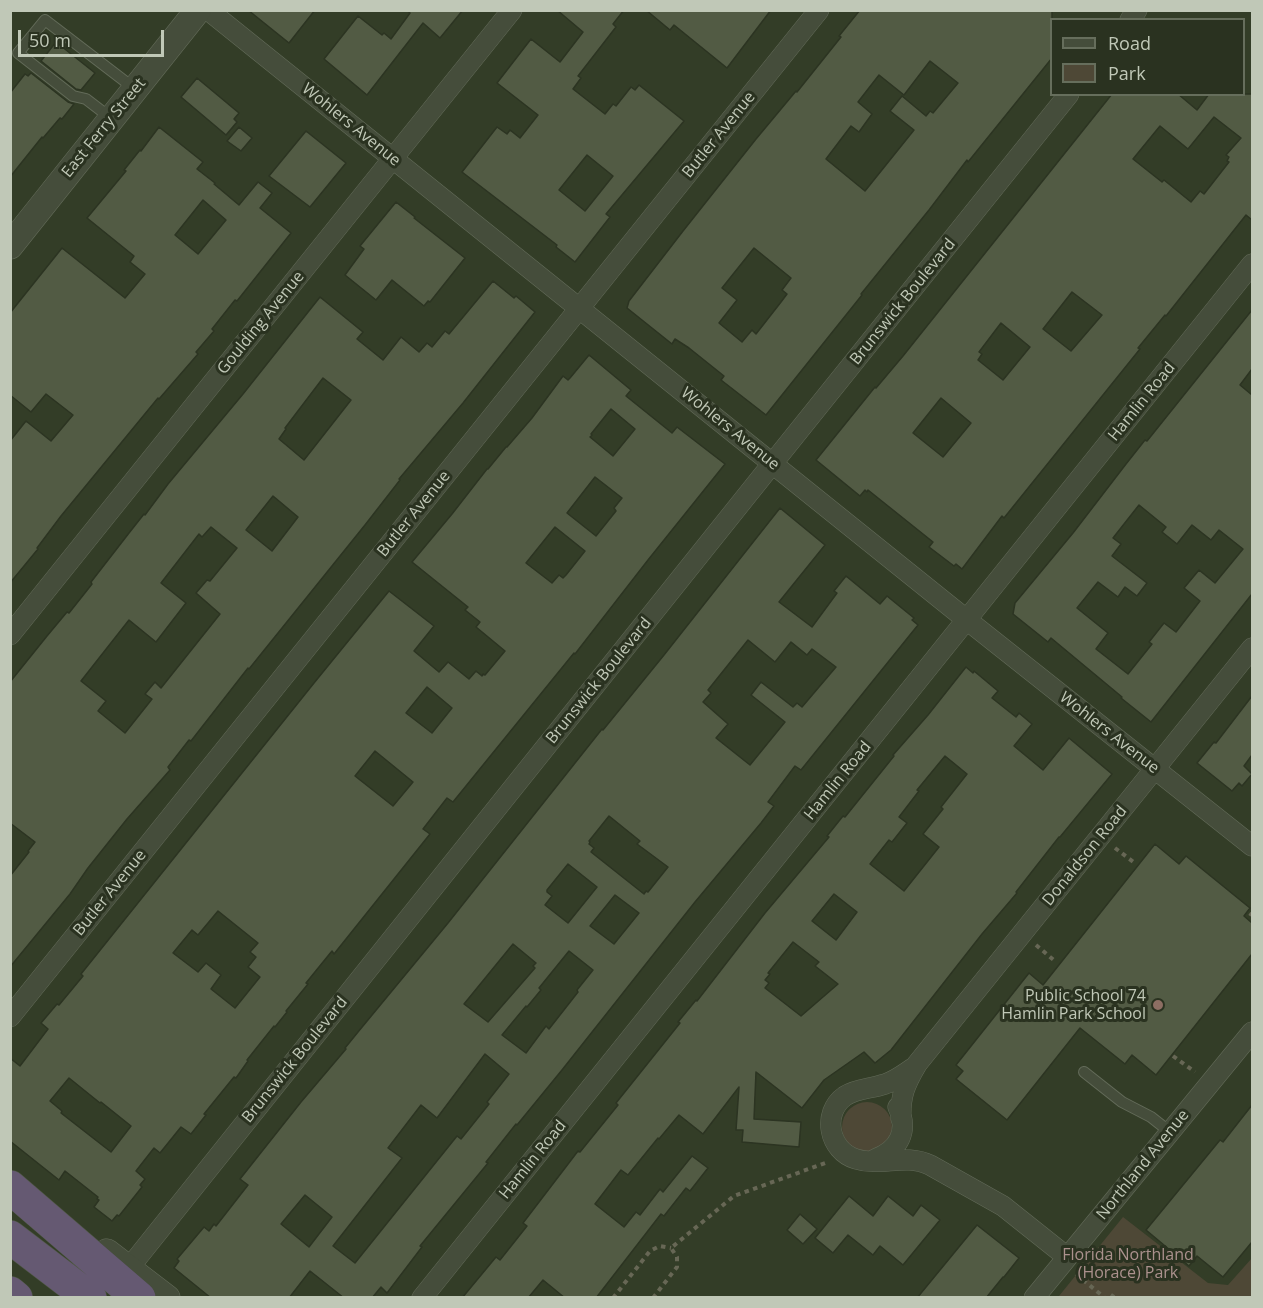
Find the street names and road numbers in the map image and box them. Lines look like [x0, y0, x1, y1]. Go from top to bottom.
street label: East Ferry Street [58, 74, 150, 182]
street label: Wohlers Avenue [298, 79, 404, 171]
street label: Butler Avenue [678, 88, 760, 182]
street label: Brunswick Boulevard [846, 235, 960, 369]
street label: Goulding Avenue [213, 267, 309, 379]
street label: Hamlin Road [1104, 359, 1180, 445]
street label: Wohlers Avenue [677, 383, 783, 475]
street label: Butler Avenue [373, 467, 455, 561]
street label: Brunswick Boulevard [542, 614, 656, 748]
street label: Wohlers Avenue [1055, 688, 1163, 778]
street label: Hamlin Road [800, 738, 876, 824]
street label: Donaldson Road [1039, 802, 1131, 910]
street label: Butler Avenue [69, 846, 151, 940]
street label: Brunswick Boulevard [238, 993, 352, 1127]
street label: Northland Avenue [1093, 1106, 1193, 1224]
street label: Hamlin Road [495, 1117, 571, 1203]

